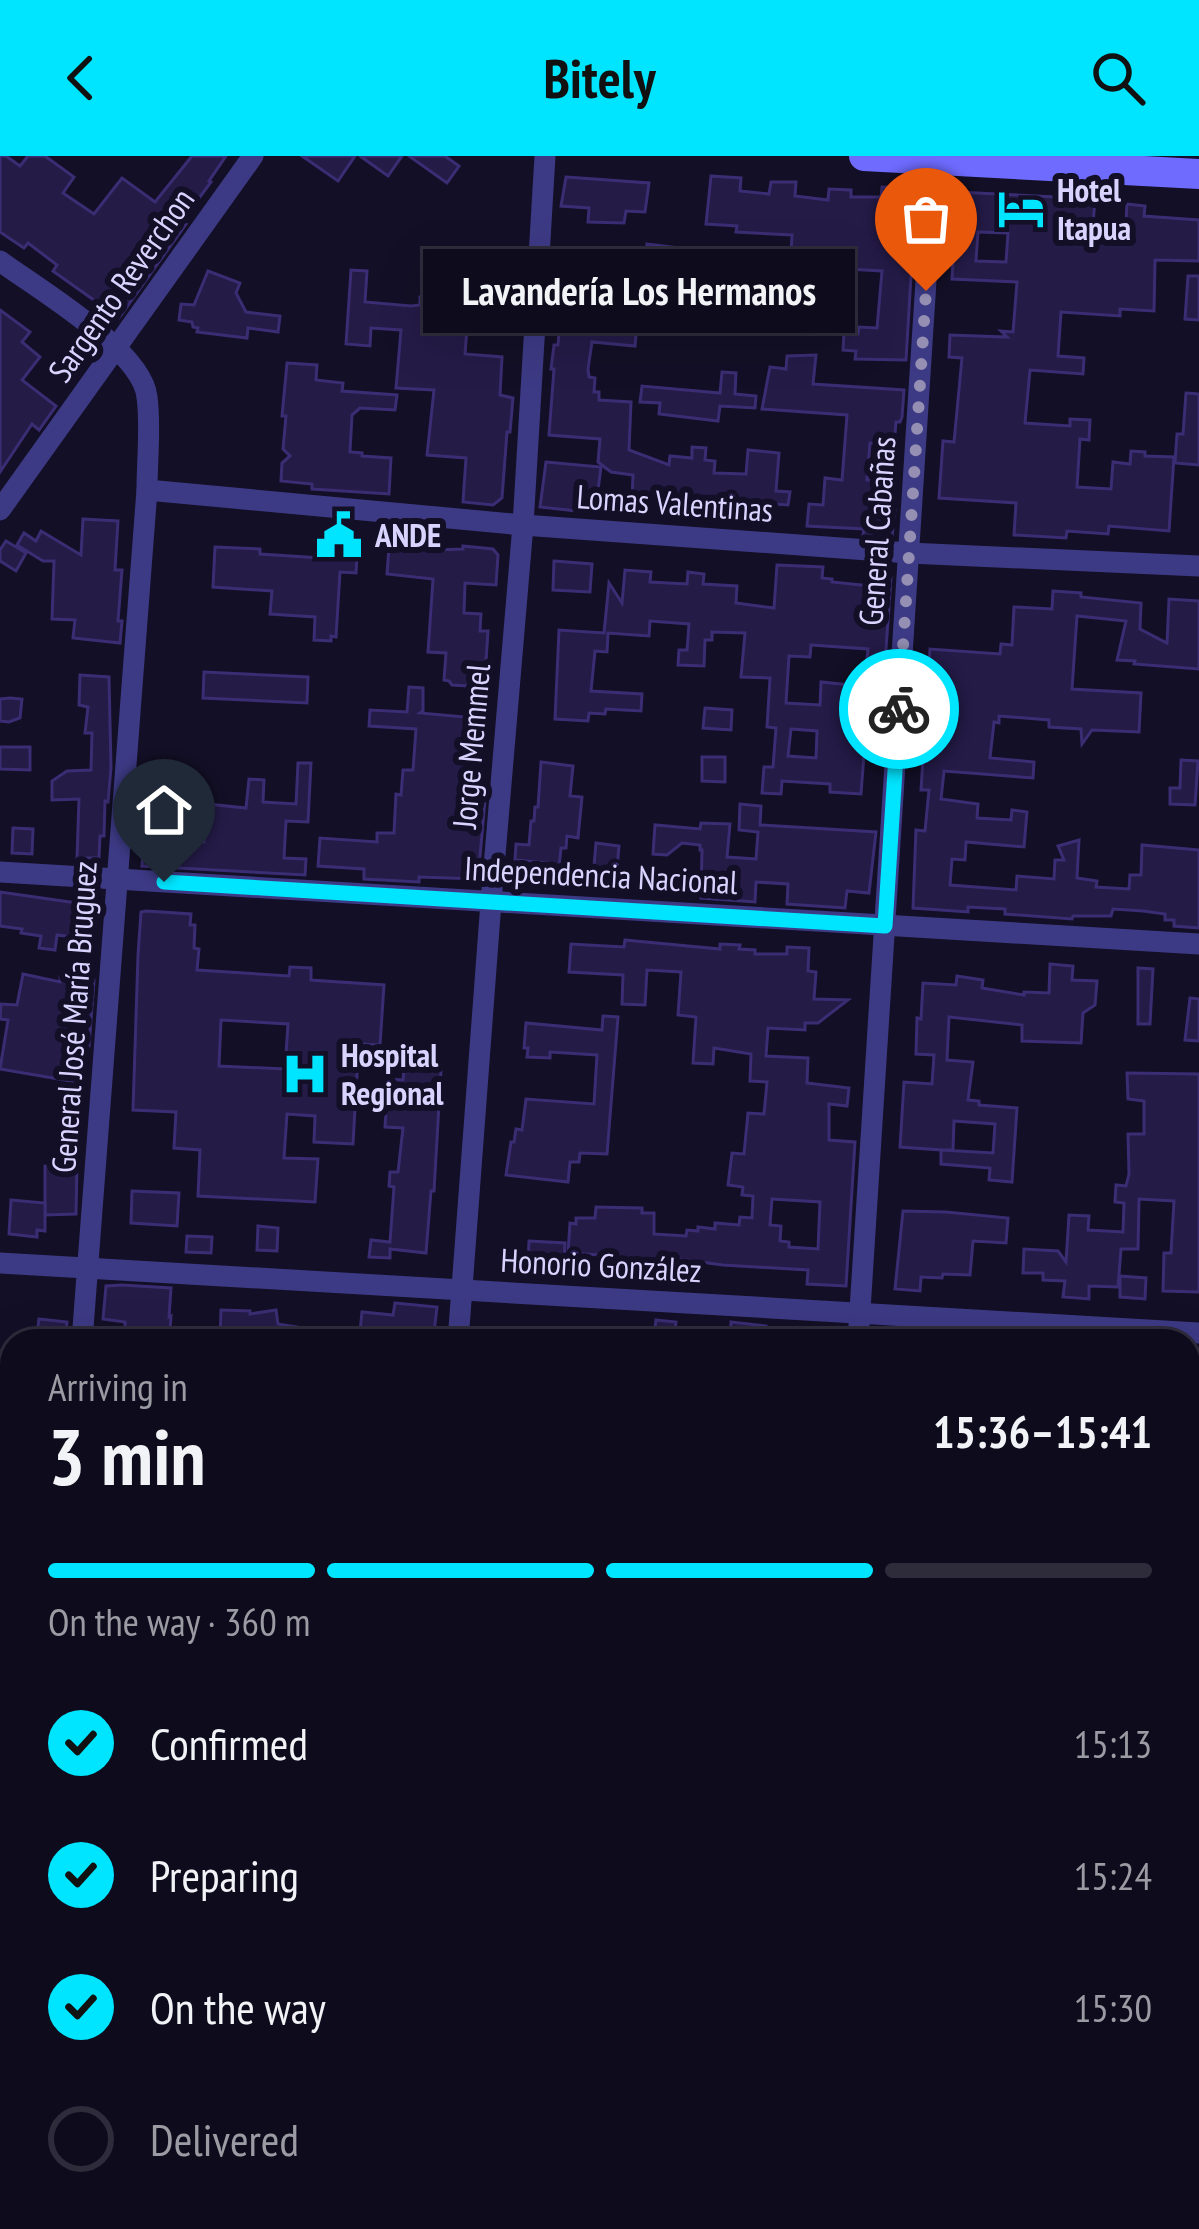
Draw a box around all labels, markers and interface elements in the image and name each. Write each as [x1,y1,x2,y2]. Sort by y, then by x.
text: Bitely [543,43,656,113]
icon: back [48,45,114,111]
icon: search [1085,45,1151,111]
pin [875,168,977,291]
place label: Hotel Itapua [1057,168,1131,249]
street label: Sargento Reverchon [38,179,203,390]
hotel icon: Hotel Itapua [996,184,1046,234]
icon: bag [893,186,959,252]
callout: Lavandería Los Hermanos [422,249,854,333]
text: Lavandería Los Hermanos [462,265,816,316]
street label: General Cabañas [848,435,905,627]
street label: Lomas Valentinas [575,474,775,531]
public building icon: ANDE [314,510,364,560]
place label: ANDE [374,513,441,556]
courier [839,649,959,769]
street label: Jorge Memmel [442,662,499,831]
icon: bike [866,676,932,742]
pin [113,759,215,882]
icon: home [131,777,197,843]
street label: Independencia Nacional [463,846,739,903]
street label: General José María Bruguez [41,860,106,1174]
place label: Hospital Regional [341,1033,445,1114]
hospital icon: Hospital Regional [280,1049,330,1099]
street label: Honorio González [499,1238,703,1291]
text: Arriving in [48,1361,188,1412]
text: 15:36–15:41 [933,1402,1152,1460]
text: 3 min [48,1406,206,1507]
text: On the way · 360 m [48,1596,310,1647]
icon: check [48,1710,114,1776]
text: Confirmed [150,1714,308,1772]
text: 15:13 [1074,1718,1152,1769]
icon: check [48,1842,114,1908]
text: Preparing [150,1846,299,1904]
text: 15:24 [1074,1850,1152,1901]
icon: check [48,1974,114,2040]
text: On the way [150,1978,326,2036]
text: 15:30 [1074,1982,1152,2033]
text: Delivered [150,2110,299,2168]

